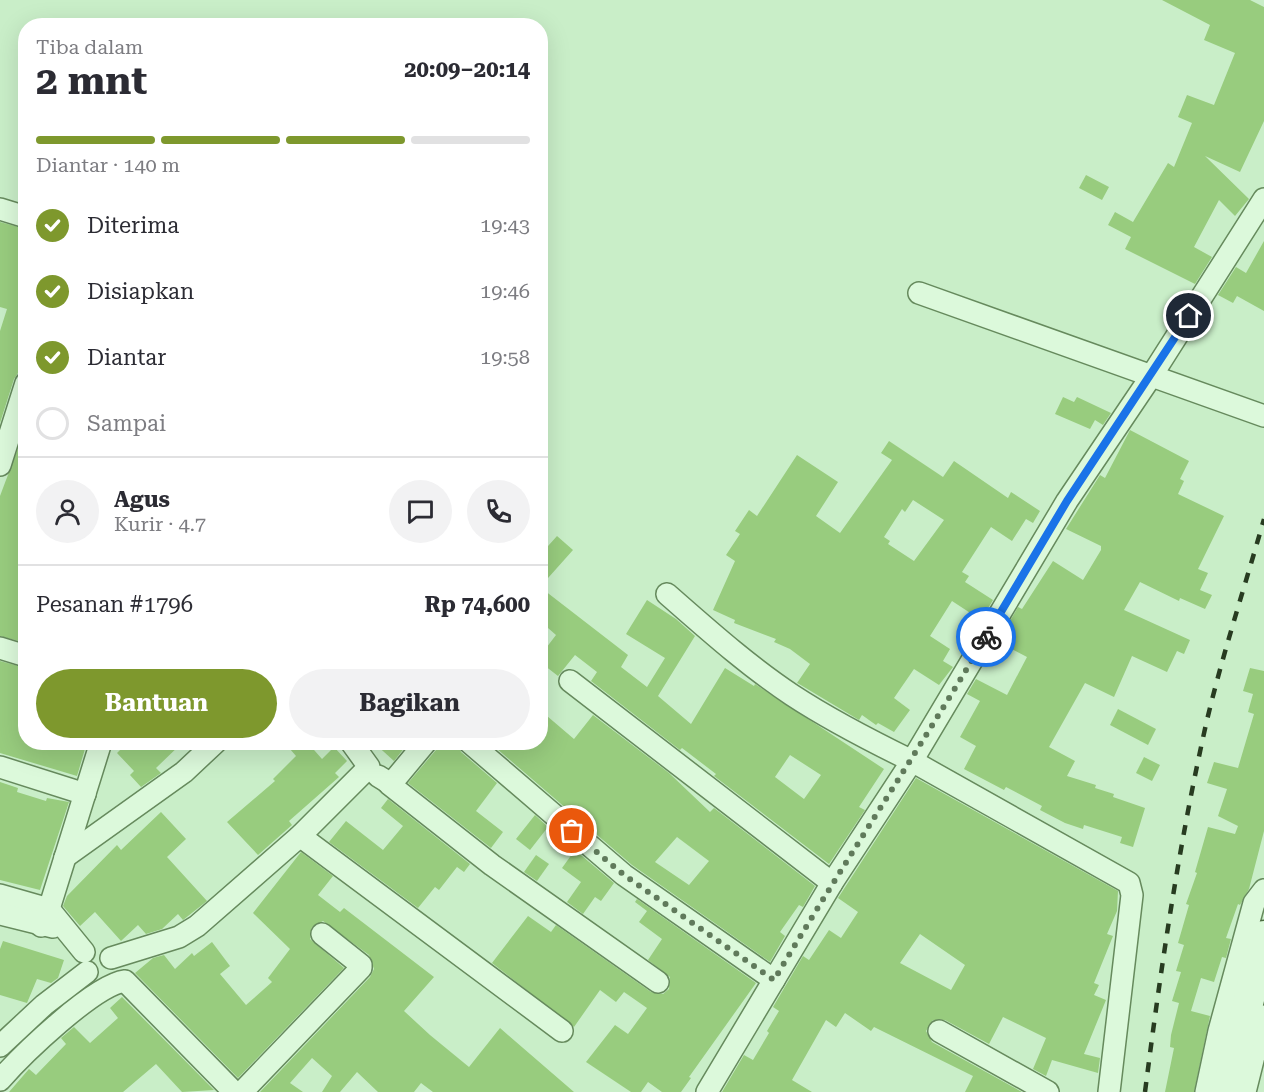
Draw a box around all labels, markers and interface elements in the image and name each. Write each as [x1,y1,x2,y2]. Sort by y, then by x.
text: Tiba dalam [36,35,143,59]
text: 20:09–20:14 [404,57,530,82]
text: 2 mnt [36,58,147,104]
text: Diantar · 140 m [36,153,180,177]
icon: check [36,209,69,242]
text: Diterima [87,213,179,238]
text: 19:43 [480,213,530,237]
icon: check [36,275,69,308]
text: Disiapkan [87,279,194,304]
text: 19:46 [480,279,530,303]
pin [1163,290,1214,341]
icon: home [1172,299,1205,332]
icon: check [36,341,69,374]
text: Diantar [87,345,166,370]
text: 19:58 [480,345,530,369]
text: Sampai [87,411,166,436]
button: person [36,480,99,543]
button: chat [389,480,452,543]
button: phone [467,480,530,543]
text: Agus [114,487,170,512]
text: Kurir · 4.7 [114,512,206,536]
text: Pesanan #1796 [36,592,193,617]
text: Rp 74,600 [425,592,530,617]
courier [956,607,1016,667]
icon: bike [970,621,1003,654]
button: Bantuan [36,669,277,738]
button: Bagikan [289,669,530,738]
pin [546,805,597,856]
icon: bag [555,814,588,847]

